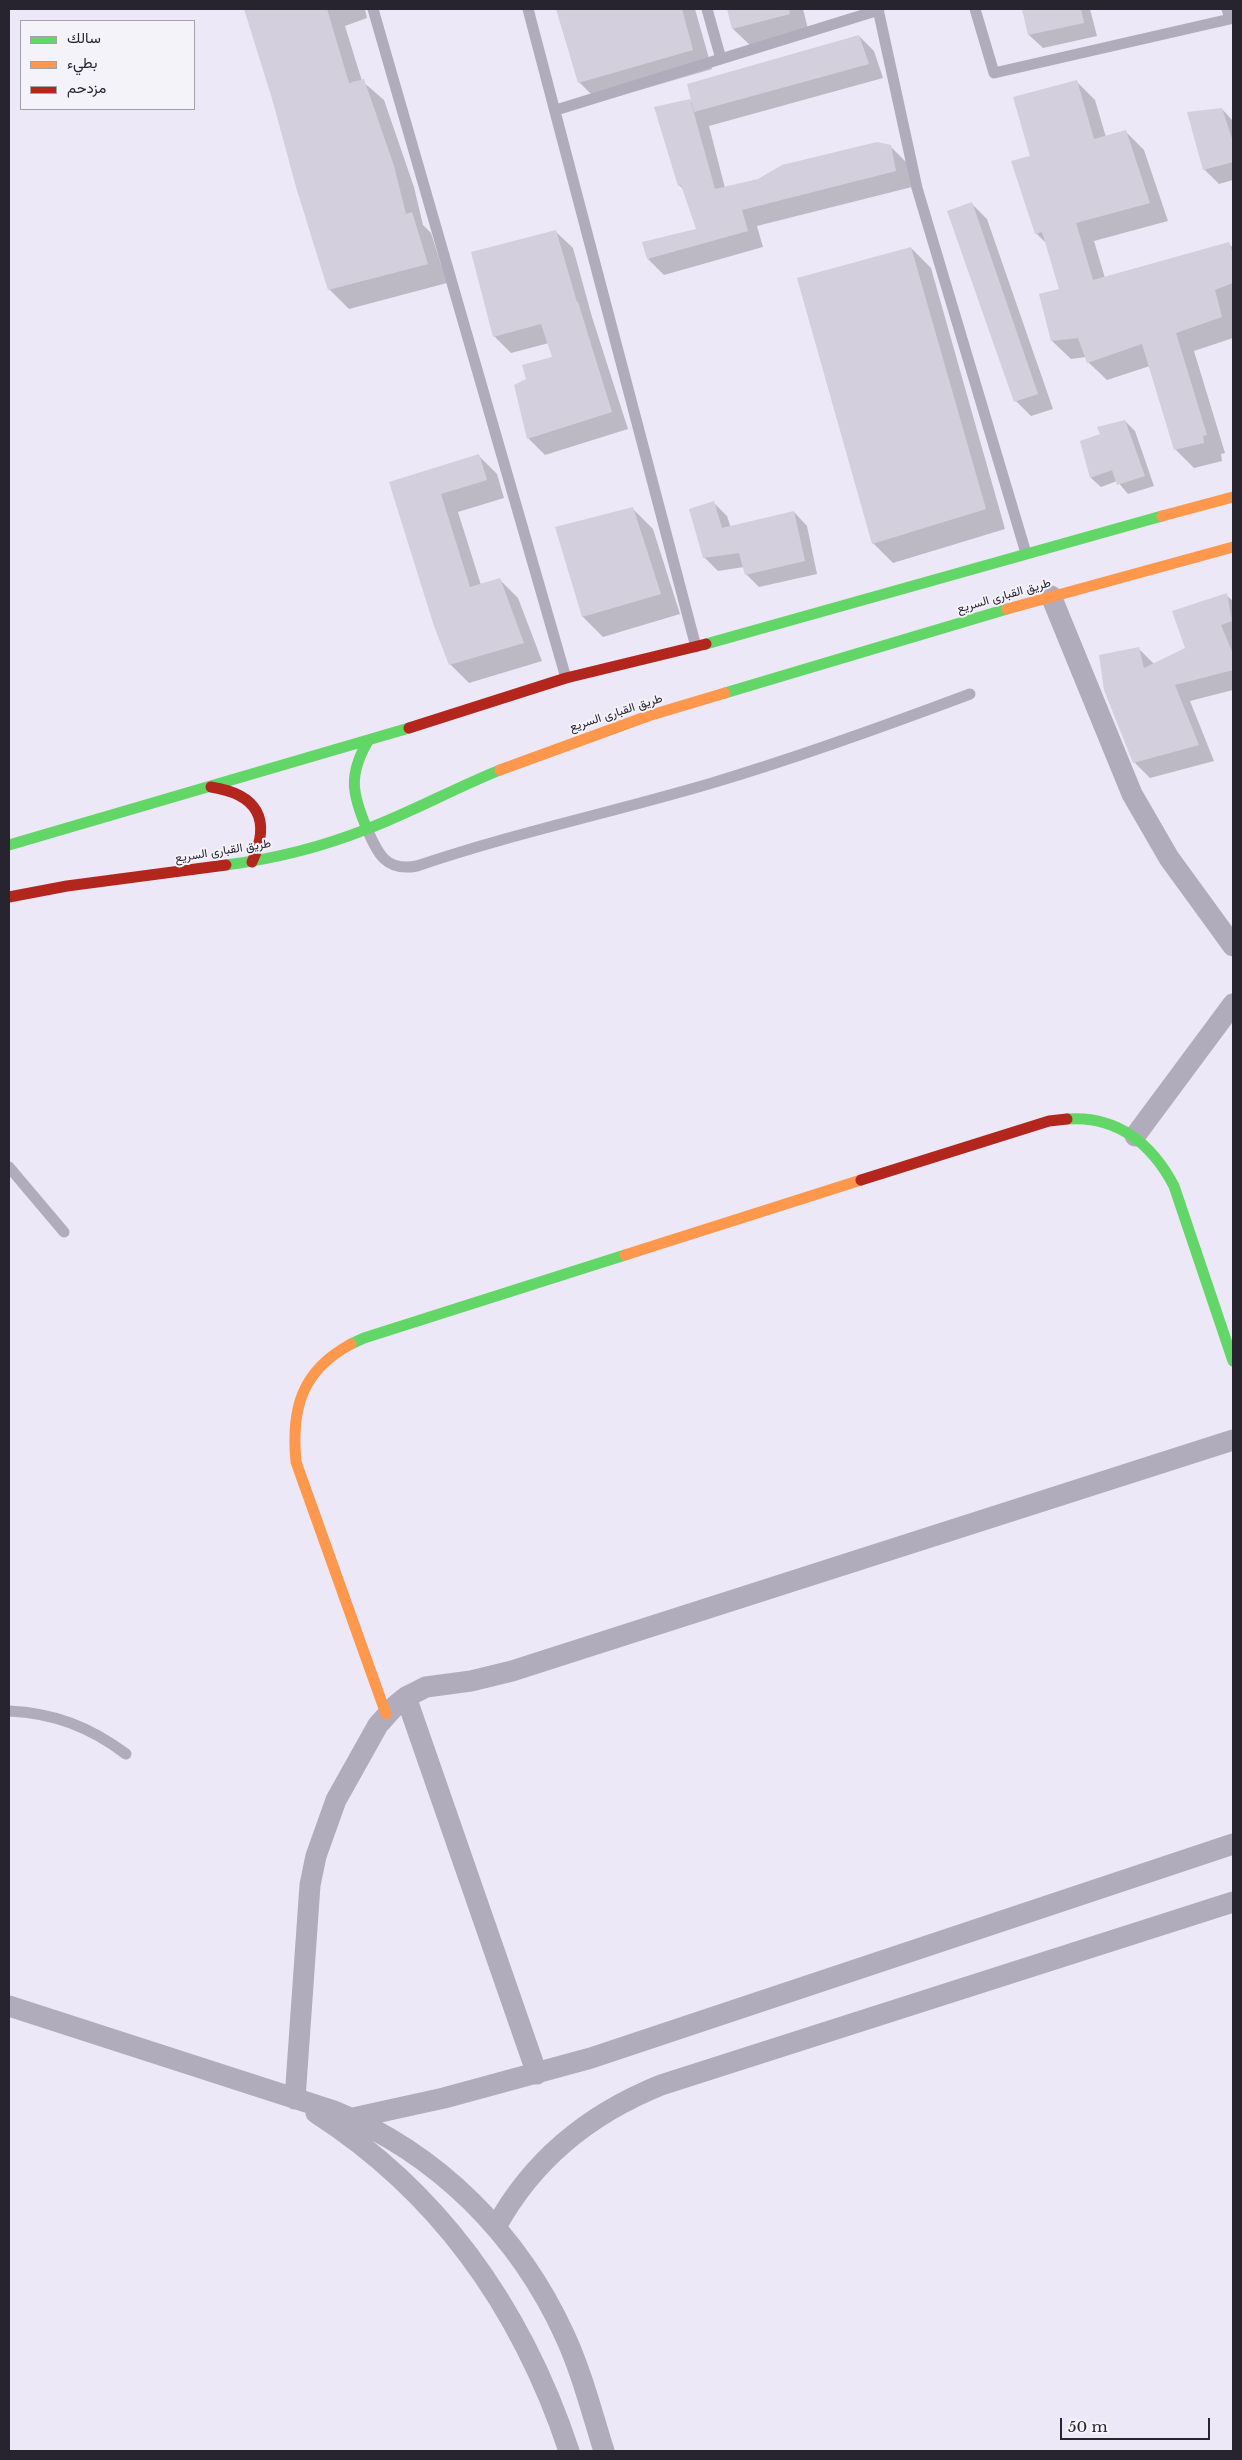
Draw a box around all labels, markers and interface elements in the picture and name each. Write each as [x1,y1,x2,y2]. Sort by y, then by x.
legend [20,20,195,110]
text: سالك [67,28,101,47]
text: بطيء [67,53,97,72]
text: مزدحم [67,78,106,97]
street label: طريق القبارى السريع [955,576,1053,616]
street label: طريق القبارى السريع [568,691,664,735]
street label: طريق القبارى السريع [174,836,272,866]
scale bar [1062,2408,1212,2440]
text: 50 m [1068,2417,1108,2436]

